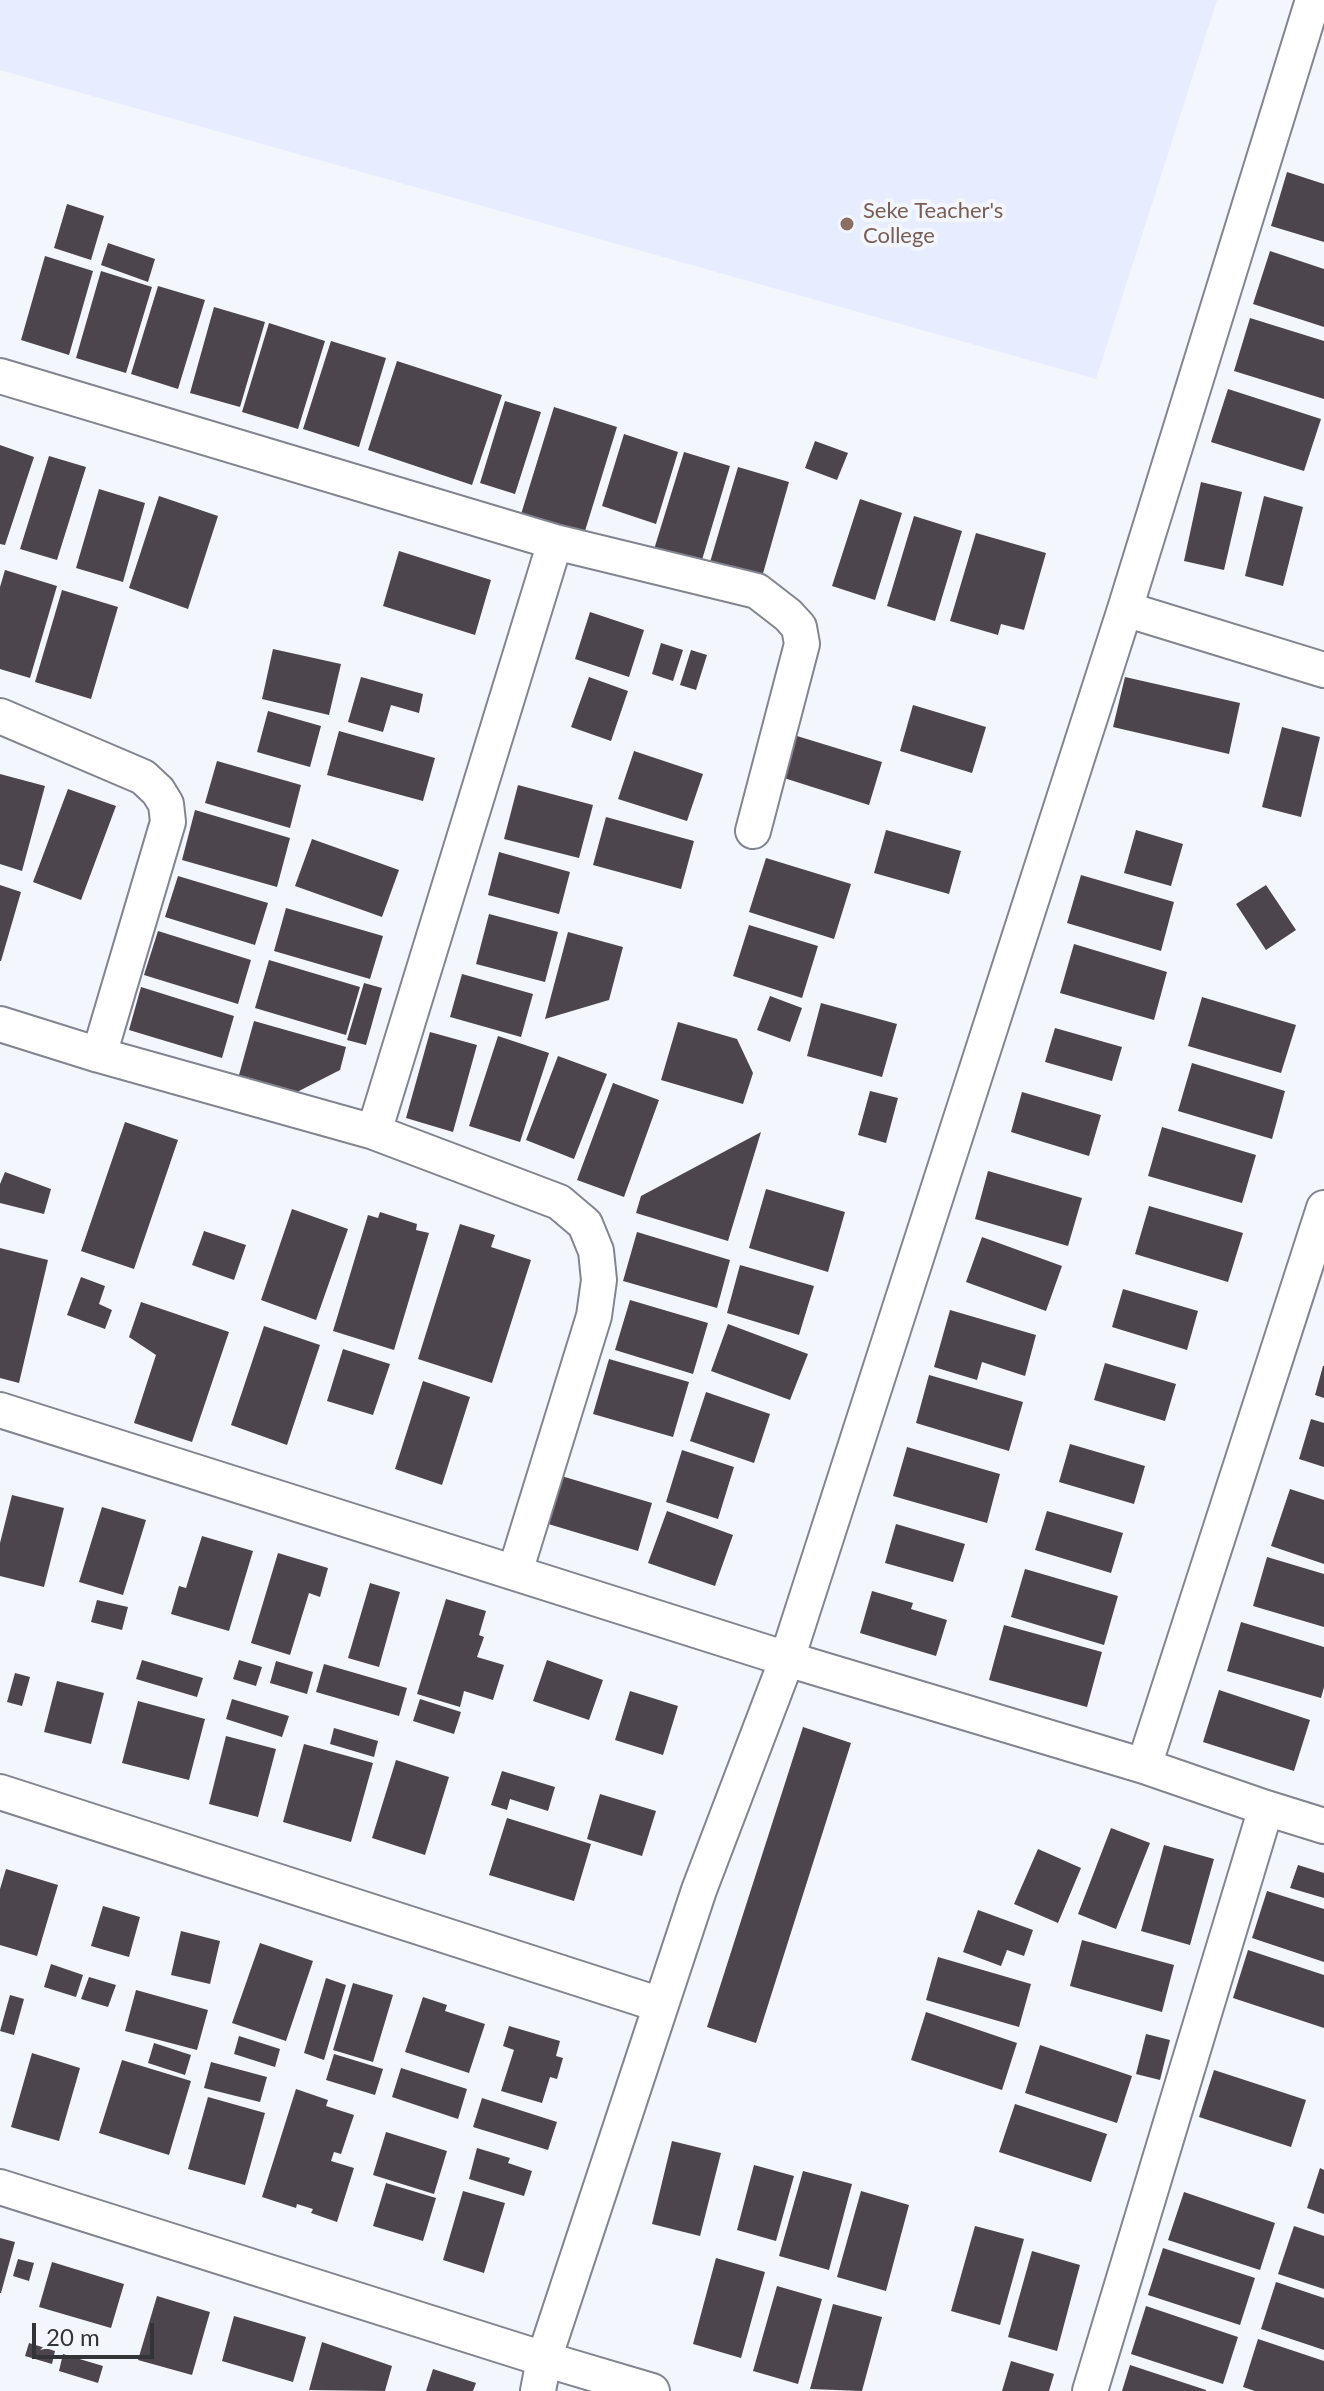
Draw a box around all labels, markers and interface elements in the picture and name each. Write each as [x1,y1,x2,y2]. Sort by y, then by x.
place label: Seke Teacher's College [863,198,1003,250]
marker: Seke Teacher's College [838,215,856,233]
scale bar [36,2307,158,2357]
text: 20 m [46,2322,100,2351]

